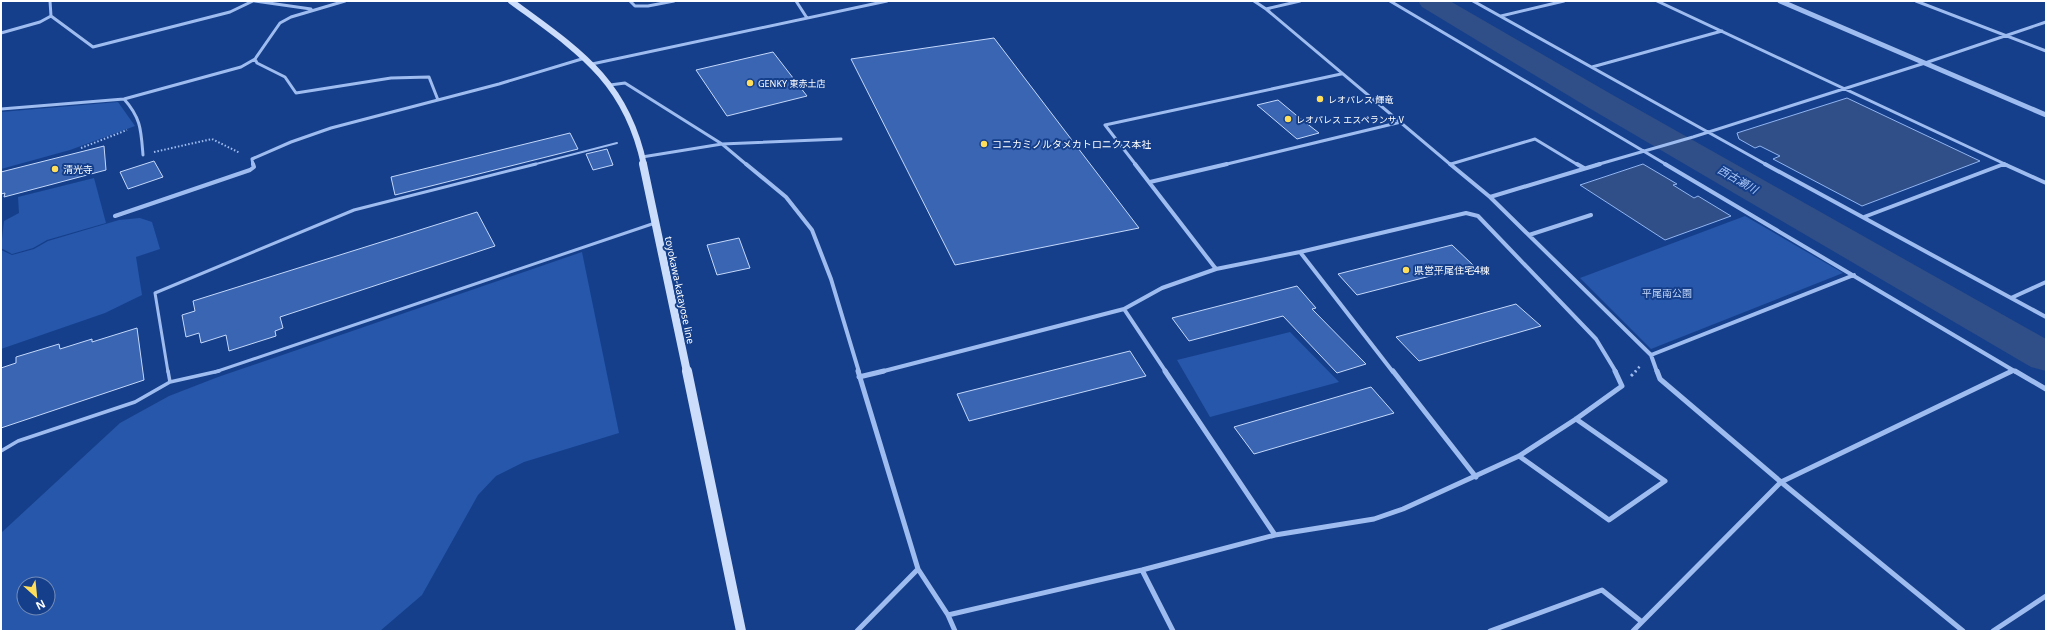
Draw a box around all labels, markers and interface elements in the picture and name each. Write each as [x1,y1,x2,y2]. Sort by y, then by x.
place label: GENKY 東赤土店 [758,77,825,90]
marker: GENKY 東赤土店 [745,78,755,88]
place label: レオパレス 輝竜 [1328,93,1393,106]
marker: レオパレス 輝竜 [1315,94,1325,104]
place label: レオパレス エスペランサⅤ [1296,113,1406,126]
marker: レオパレス エスペランサⅤ [1283,114,1293,124]
place label: コニカミノルタメカトロニクス本社 [992,137,1151,151]
marker: コニカミノルタメカトロニクス本社 [979,139,989,149]
place label: 清光寺 [63,162,93,176]
water label: 西古瀬川 [1715,162,1762,197]
marker: 清光寺 [50,164,60,174]
street label: toyokawa-katayose line [662,235,698,345]
place label: 県営平尾住宅4棟 [1414,263,1490,277]
marker: 県営平尾住宅4棟 [1401,265,1411,275]
park label: 平尾南公園 [1642,286,1692,300]
north arrow [16,576,56,616]
text: N [33,597,48,614]

